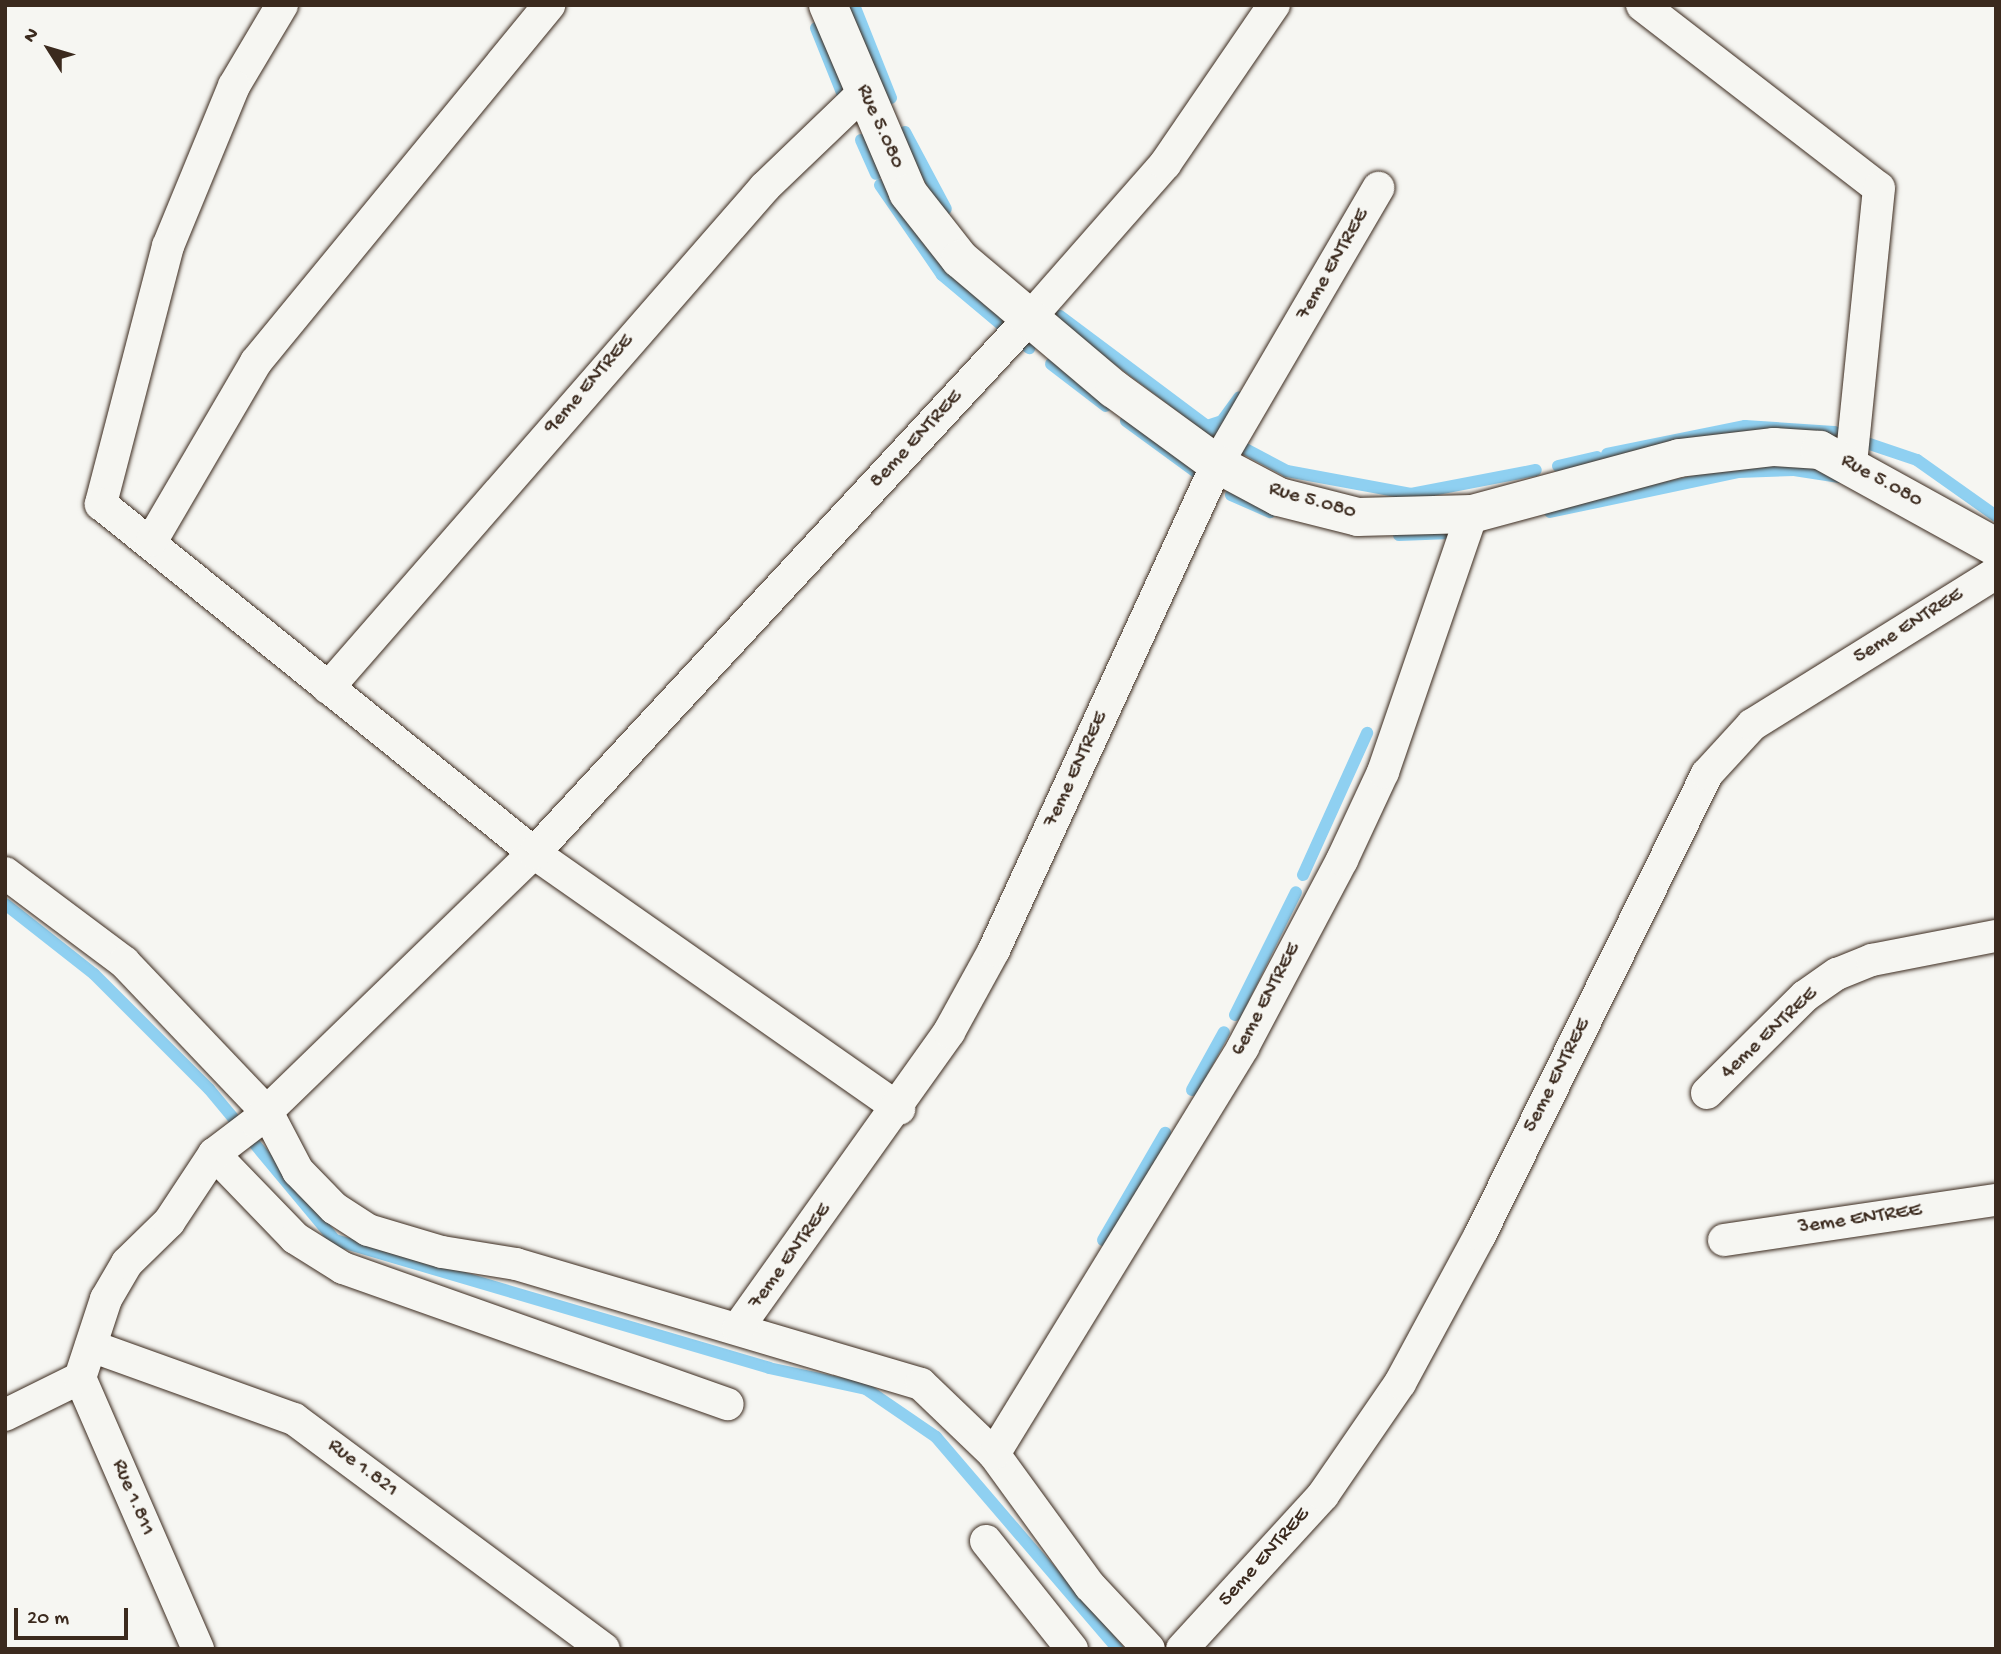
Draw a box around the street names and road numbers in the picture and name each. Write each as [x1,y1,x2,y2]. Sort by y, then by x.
street label: Rue 5.080 [849,81,909,173]
street label: 7eme ENTREE [1292,205,1376,325]
street label: 9eme ENTREE [540,330,640,440]
street label: 8eme ENTREE [865,386,969,494]
street label: Rue 5.080 [1836,449,1926,515]
street label: Rue 5.080 [1265,478,1359,526]
street label: 5eme ENTREE [1849,583,1969,671]
street label: 7eme ENTREE [1039,708,1115,832]
street label: 6eme ENTREE [1227,939,1307,1061]
street label: 4eme ENTREE [1716,983,1824,1085]
street label: 5eme ENTREE [1518,1015,1598,1137]
street label: 7eme ENTREE [744,1199,838,1315]
street label: 3eme ENTREE [1797,1199,1923,1241]
street label: Rue 1.821 [322,1434,402,1504]
street label: Rue 1.811 [105,1456,159,1540]
street label: 5eme ENTREE [1214,1503,1316,1613]

